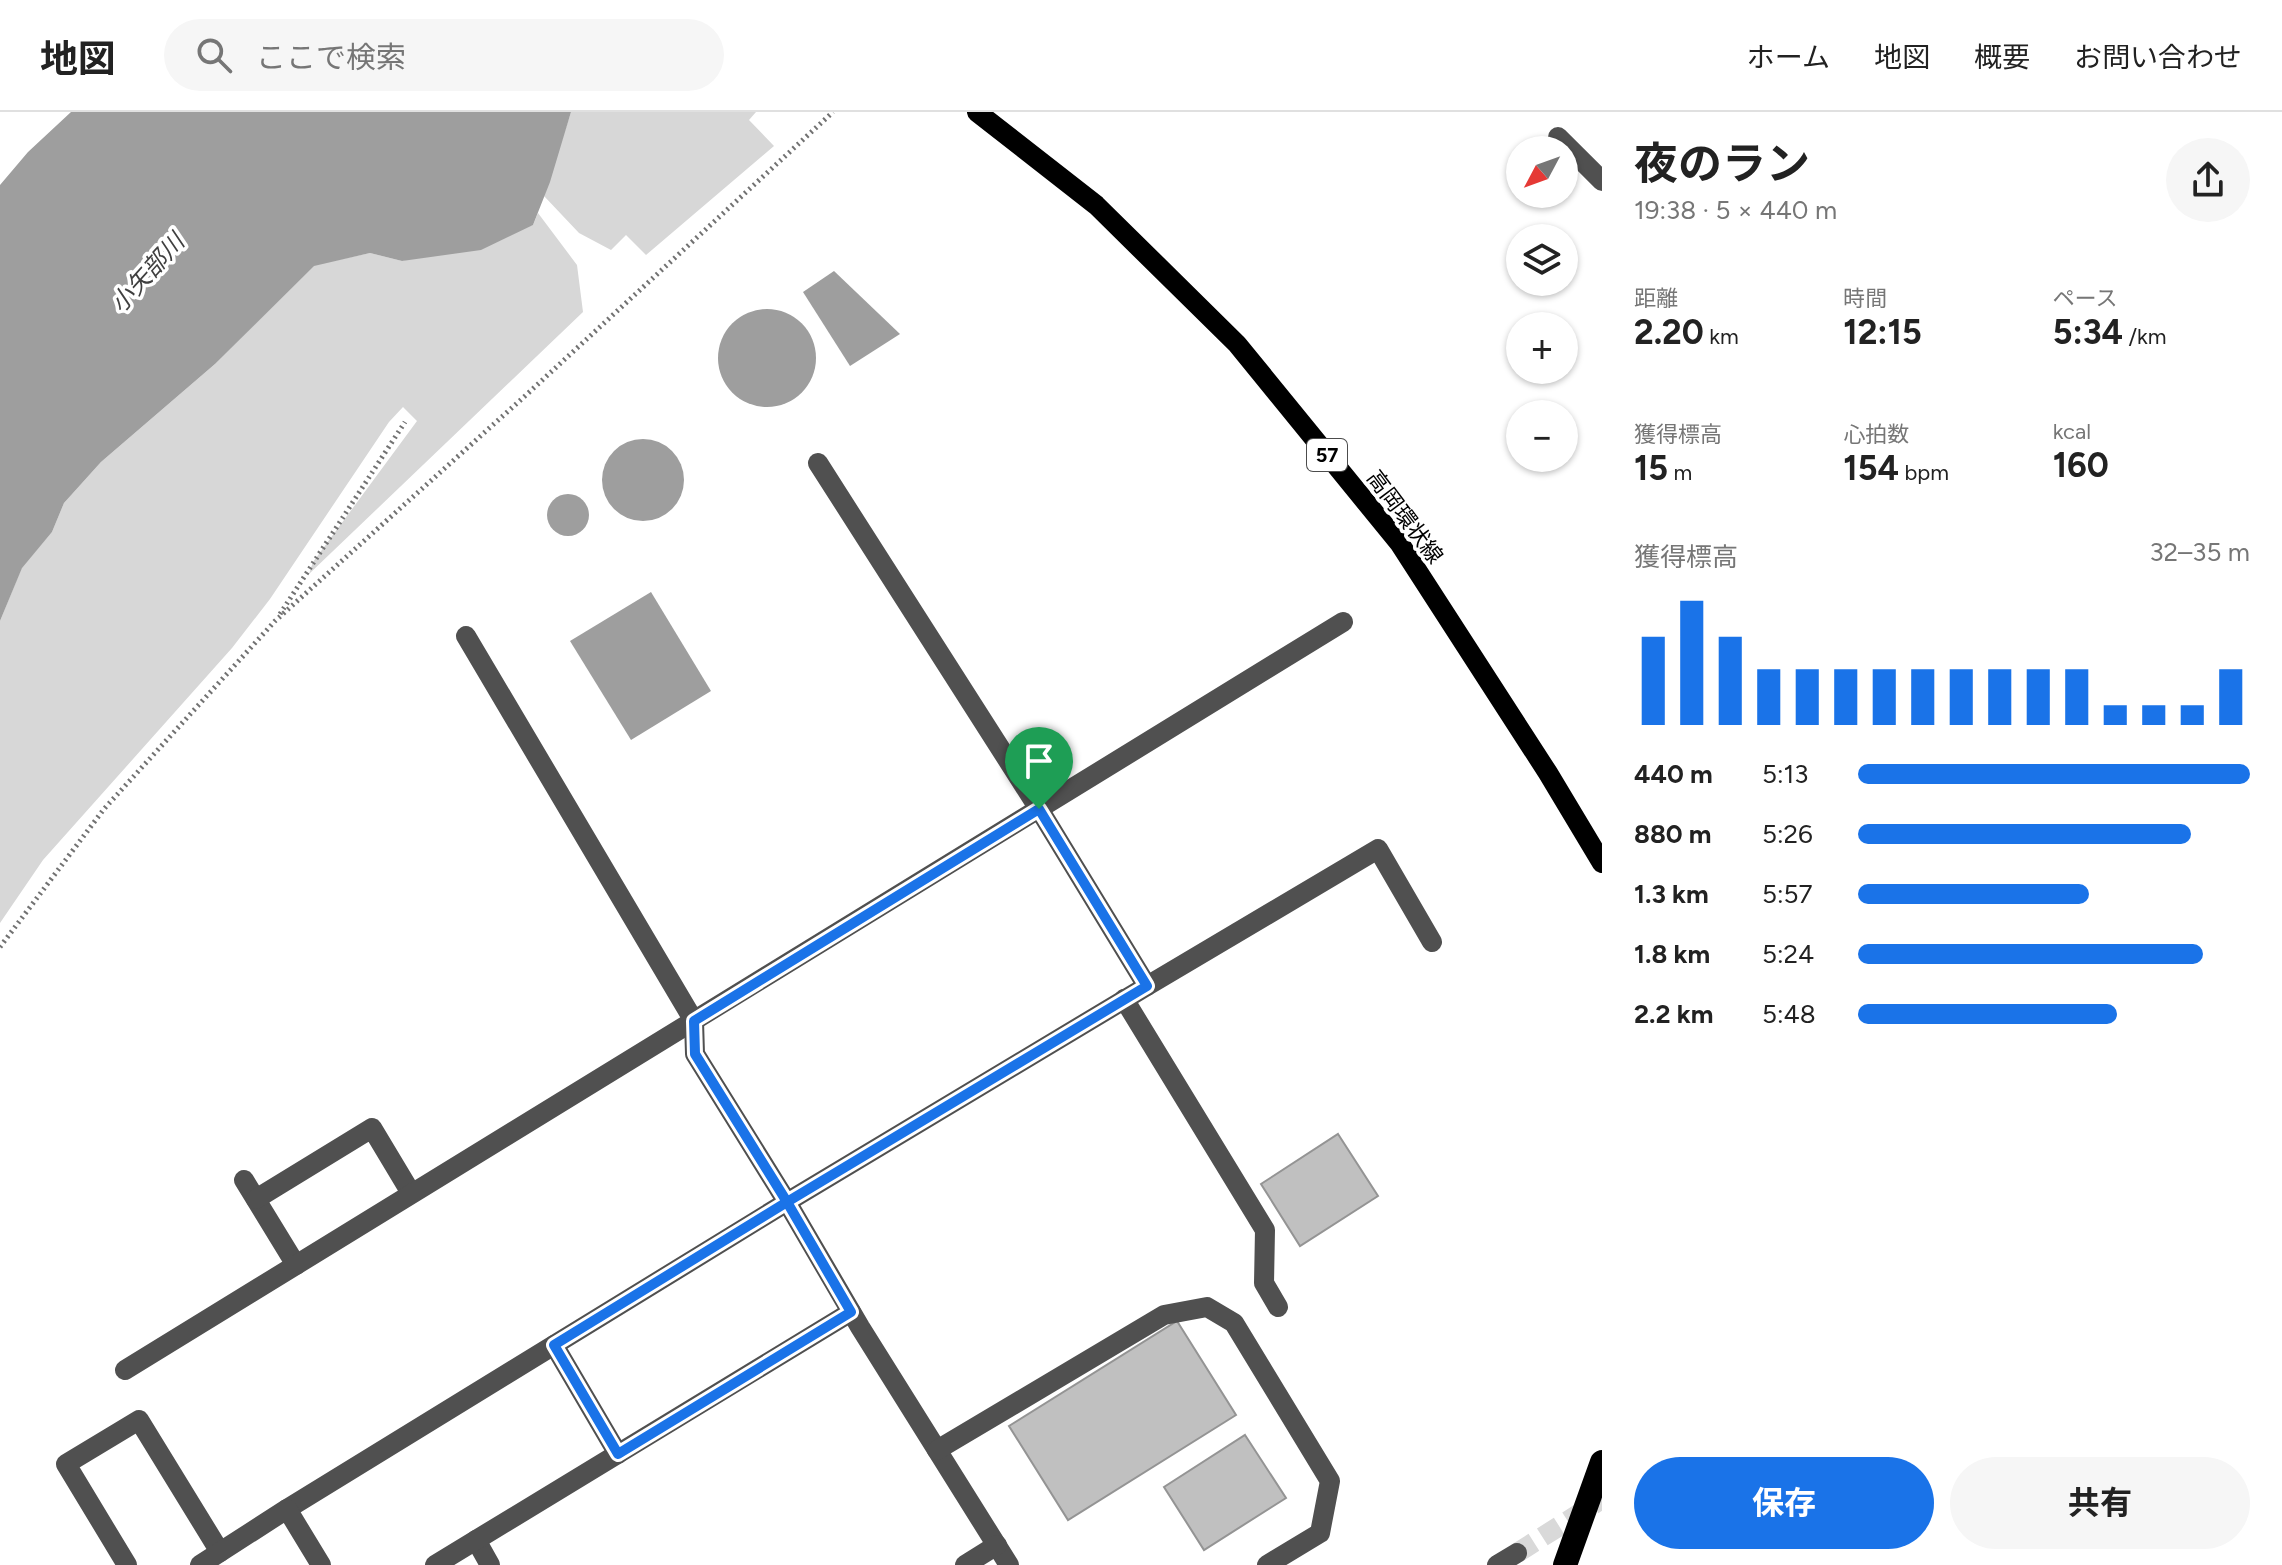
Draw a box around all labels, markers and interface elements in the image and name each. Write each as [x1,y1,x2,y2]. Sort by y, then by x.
search box [164,19,724,91]
icon: search [192,33,236,77]
text: 地図 [40,36,116,82]
text: ここで検索 [256,39,406,76]
text: ホーム [1747,40,1830,74]
text: 地図 [1874,40,1930,74]
text: 概要 [1974,40,2030,74]
text: お問い合わせ [2074,40,2242,74]
north arrow [1506,136,1578,208]
map controls [1506,136,1578,472]
text: 夜のラン [1634,137,1810,190]
button: share [2166,138,2250,222]
text: 19:38 · 5 × 440 m [1634,194,1837,226]
button: layers [1506,224,1578,296]
water label: 小矢部川 [104,225,192,318]
text: 距離 [1634,285,1678,312]
text: 時間 [1843,285,1887,312]
text: ペース [2053,285,2118,312]
button: + [1506,312,1578,384]
text: 2.20 [1634,312,1704,353]
text: 12:15 [1843,312,1922,353]
text: 5:34 [2053,312,2123,353]
text: km [1704,323,1739,350]
text: /km [2123,323,2166,350]
button: − [1506,400,1578,472]
text: kcal [2053,418,2091,445]
text: 獲得標高 [1634,421,1722,448]
text: 心拍数 [1843,421,1909,448]
road number: 57 [1307,439,1347,471]
text: 160 [2053,445,2109,486]
text: 15 [1634,448,1668,489]
text: 154 [1843,448,1899,489]
text: m [1668,459,1692,486]
text: bpm [1899,459,1949,486]
street label: 高岡環状線 [1361,465,1449,569]
text: 32–35 m [2149,536,2250,568]
text: 獲得標高 [1634,541,1738,573]
pin [1005,727,1073,809]
icon: arrive [1017,739,1061,783]
text: 440 m [1634,758,1713,790]
text: 5:13 [1762,758,1808,790]
text: 880 m [1634,818,1712,850]
text: 5:26 [1762,818,1813,850]
text: 1.3 km [1634,878,1709,910]
text: 5:57 [1762,878,1812,910]
text: 1.8 km [1634,938,1710,970]
text: 5:24 [1762,938,1814,970]
text: 2.2 km [1634,998,1713,1030]
text: 5:48 [1762,998,1816,1030]
button: 保存 [1634,1457,1934,1549]
button: 共有 [1950,1457,2250,1549]

